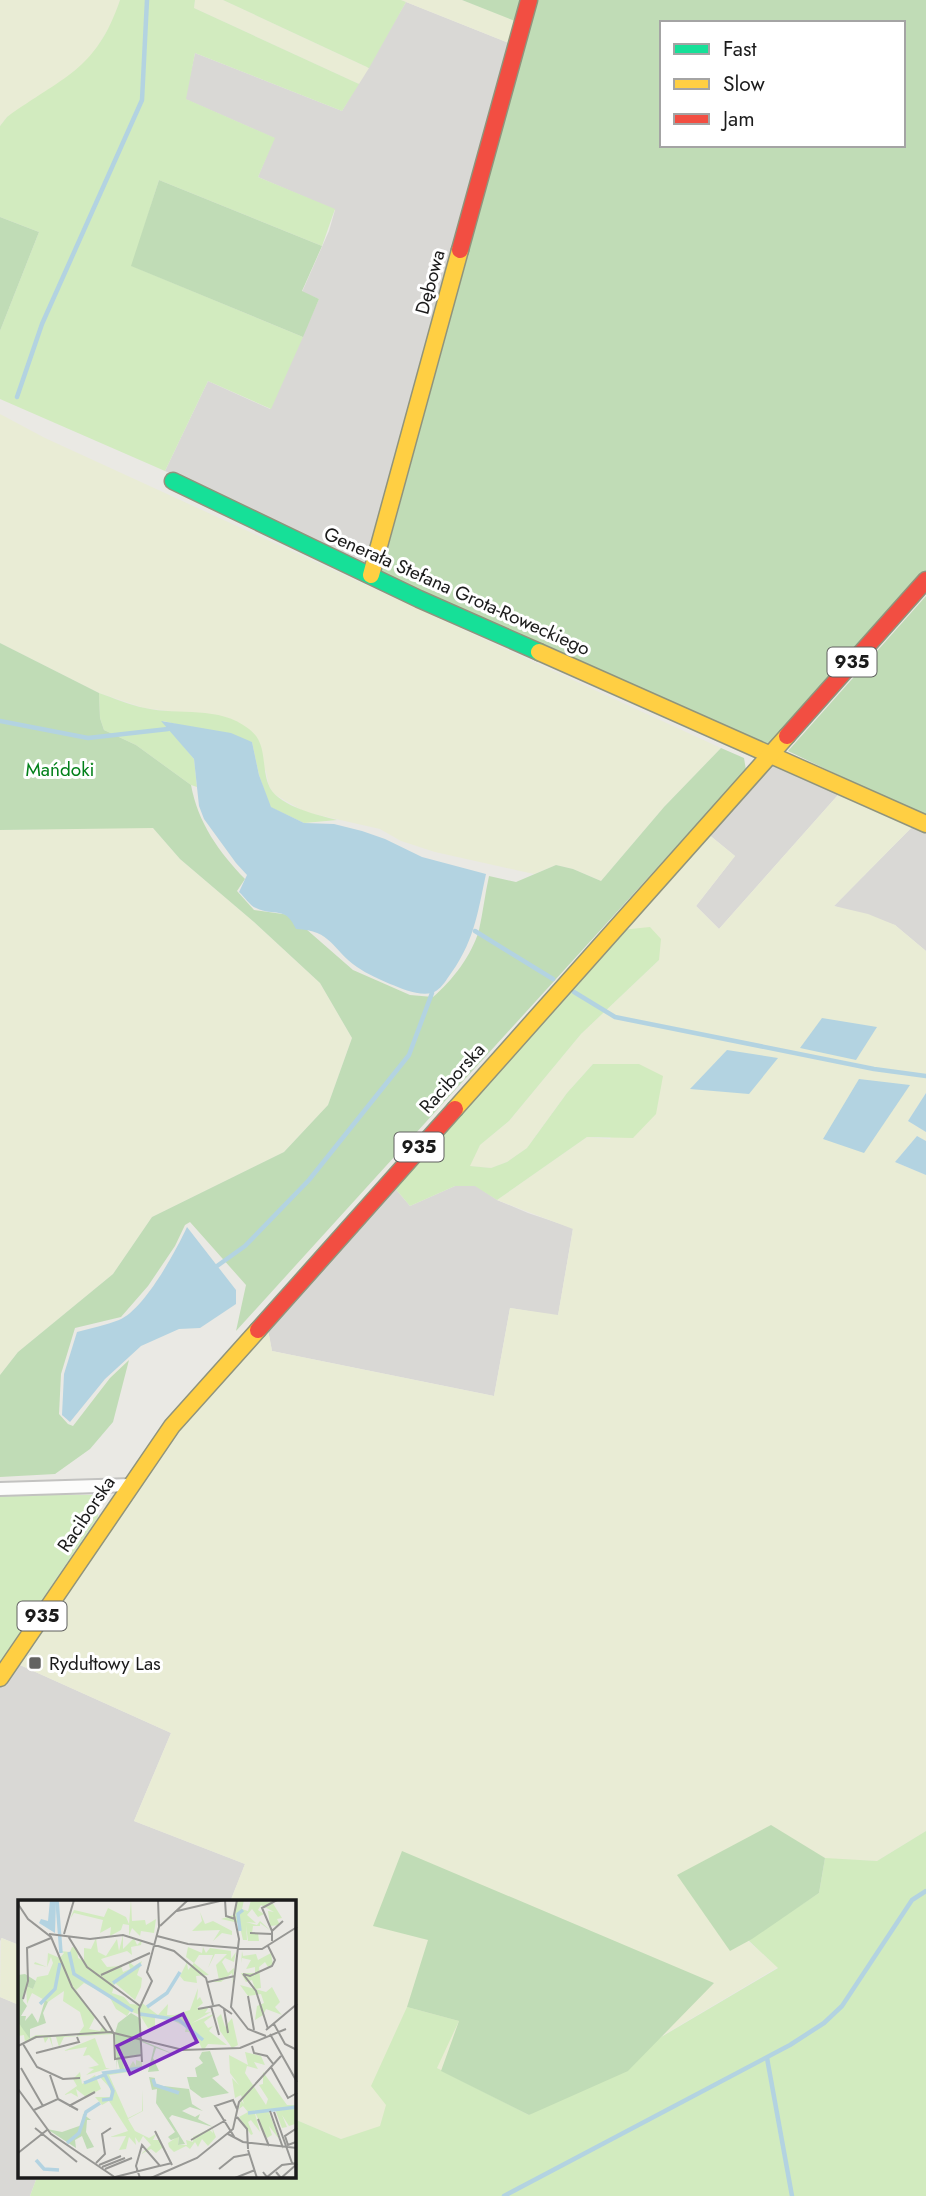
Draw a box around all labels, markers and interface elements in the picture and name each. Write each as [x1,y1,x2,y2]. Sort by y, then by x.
legend [660,21,905,147]
text: Fast [723,34,756,64]
text: Slow [723,69,765,99]
text: Jam [720,104,755,134]
street label: Dębowa [408,247,452,317]
street label: Generała Stefana Grota-Roweckiego [320,520,594,662]
road number: 935 [828,648,876,676]
park label: Mańdoki [25,756,95,783]
street label: Raciborska [413,1037,491,1119]
road number: 935 [394,1132,444,1162]
street label: Raciborska [51,1471,121,1557]
road number: 935 [18,1602,66,1630]
place label: Rydułtowy Las [49,1650,161,1677]
marker: Rydułtowy Las [27,1655,43,1671]
inset map [18,1900,296,2178]

